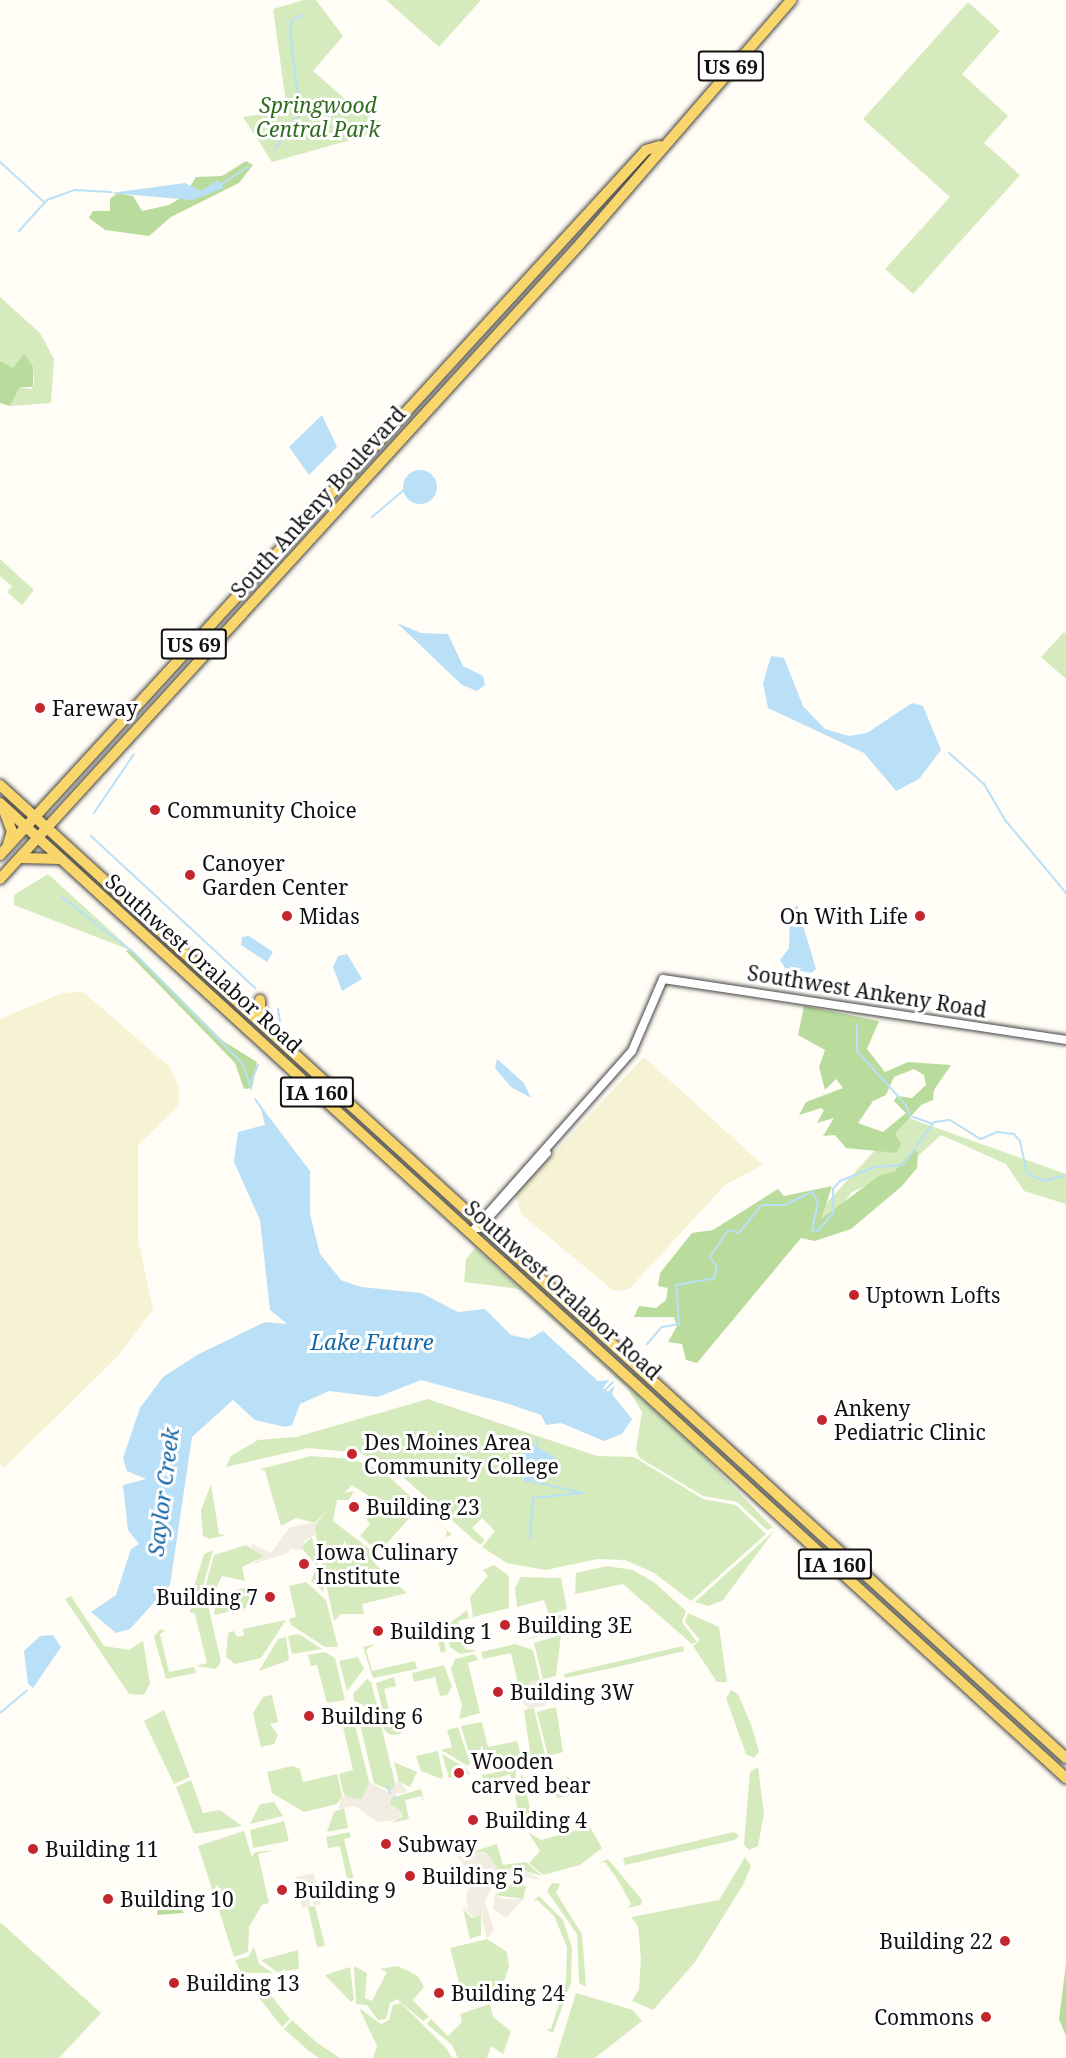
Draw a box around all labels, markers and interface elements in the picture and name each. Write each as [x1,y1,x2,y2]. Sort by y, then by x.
road number: US 69 [696,49,766,83]
park label: Springwood Central Park [256,92,380,142]
street label: South Ankeny Boulevard [225,401,411,603]
road number: US 69 [160,627,228,661]
place label: Fareway [52,695,138,721]
marker: Fareway [33,701,47,715]
place label: Community Choice [167,797,357,823]
marker: Community Choice [148,803,162,817]
place label: Canoyer Garden Center [202,850,348,900]
street label: Southwest Oralabor Road [101,868,307,1058]
marker: Canoyer Garden Center [183,868,197,882]
place label: Midas [299,903,360,929]
place label: On With Life [780,903,908,929]
marker: Midas [280,909,294,923]
marker: On With Life [913,909,927,923]
street label: Southwest Ankeny Road [746,960,988,1022]
road number: IA 160 [280,1075,354,1109]
street label: Southwest Oralabor Road [460,1195,666,1385]
place label: Uptown Lofts [866,1282,1000,1308]
marker: Uptown Lofts [847,1288,861,1302]
water label: Lake Future [310,1329,434,1355]
place label: Ankeny Pediatric Clinic [834,1395,986,1445]
marker: Ankeny Pediatric Clinic [815,1413,829,1427]
water label: Saylor Creek [142,1426,184,1558]
place label: Des Moines Area Community College [364,1429,559,1479]
marker: Des Moines Area Community College [345,1447,359,1461]
place label: Building 23 [366,1494,480,1520]
marker: Building 23 [347,1500,361,1514]
place label: Iowa Culinary Institute [316,1539,458,1589]
road number: IA 160 [798,1547,872,1581]
marker: Iowa Culinary Institute [297,1557,311,1571]
place label: Building 7 [156,1584,258,1610]
marker: Building 7 [263,1590,277,1604]
place label: Building 3E [517,1612,632,1638]
place label: Building 1 [390,1618,492,1644]
marker: Building 3E [498,1618,512,1632]
marker: Building 1 [371,1624,385,1638]
place label: Building 3W [510,1679,634,1705]
marker: Building 3W [491,1685,505,1699]
place label: Building 6 [321,1703,423,1729]
marker: Building 6 [302,1709,316,1723]
place label: Wooden carved bear [471,1748,591,1798]
marker: Wooden carved bear [452,1766,466,1780]
place label: Building 4 [485,1807,587,1833]
marker: Building 4 [466,1813,480,1827]
place label: Subway [398,1831,477,1857]
place label: Building 11 [45,1836,159,1862]
marker: Subway [379,1837,393,1851]
marker: Building 11 [26,1842,40,1856]
place label: Building 5 [422,1863,524,1889]
marker: Building 5 [403,1869,417,1883]
place label: Building 9 [294,1877,396,1903]
marker: Building 9 [275,1883,289,1897]
place label: Building 10 [120,1886,234,1912]
marker: Building 10 [101,1892,115,1906]
place label: Building 22 [879,1928,993,1954]
marker: Building 22 [998,1934,1012,1948]
place label: Building 13 [186,1970,300,1996]
marker: Building 13 [167,1976,181,1990]
place label: Building 24 [451,1980,565,2006]
marker: Building 24 [432,1986,446,2000]
place label: Commons [874,2004,974,2030]
marker: Commons [979,2010,993,2024]

